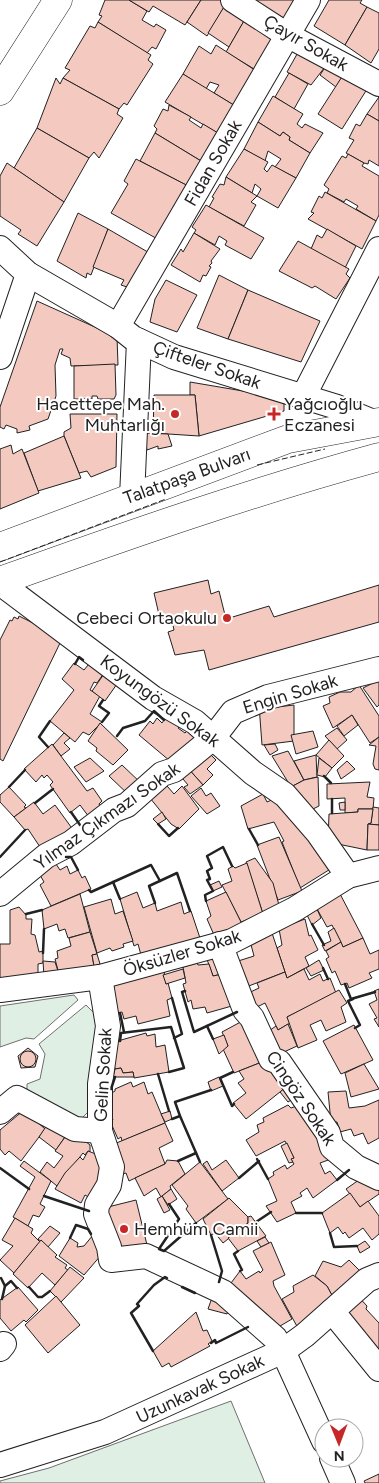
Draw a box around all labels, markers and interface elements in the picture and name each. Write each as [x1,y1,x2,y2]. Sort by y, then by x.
street label: Çayır Sokak [260,10,352,76]
street label: Fidan Sokak [179,116,247,210]
street label: Çifteler Sokak [150,336,264,394]
place label: Hacettepe Mah. Muhtarlığı [36,393,165,436]
place label: Yağcıoğlu Eczanesi [284,393,362,436]
marker: Hacettepe Mah. Muhtarlığı [169,408,181,420]
marker: Yağcıoğlu Eczanesi [268,408,280,420]
street label: Talatpaşa Bulvarı [121,443,253,509]
place label: Cebeci Ortaokulu [76,607,217,629]
marker: Cebeci Ortaokulu [221,612,233,624]
street label: Koyungözü Sokak [96,650,224,752]
street label: Engin Sokak [240,669,340,719]
street label: Yılmaz Çıkmazı Sokak [30,757,184,875]
street label: Öksüzler Sokak [120,925,244,981]
street label: Gelin Sokak [90,1027,116,1123]
street label: Cingöz Sokak [261,1046,341,1150]
place label: Hemhüm Camii [134,1218,258,1240]
marker: Hemhüm Camii [118,1223,130,1235]
street label: Uzunkavak Sokak [133,1350,268,1428]
north arrow [314,1418,364,1468]
text: N [334,1447,345,1464]

